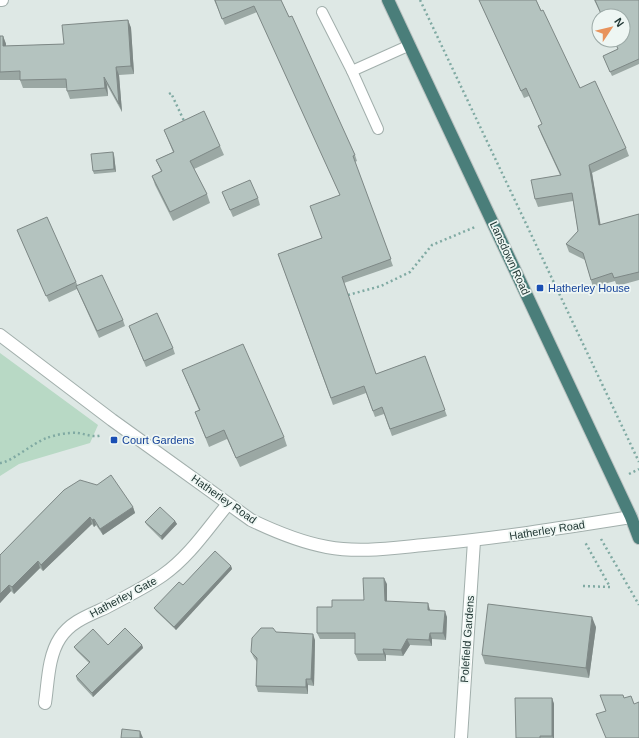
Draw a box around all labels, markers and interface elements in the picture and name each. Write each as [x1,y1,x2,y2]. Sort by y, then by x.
north arrow [591,8,631,48]
text: N [612,16,626,29]
street label: Lansdown Road [488,219,532,297]
place label: Hatherley House [548,282,630,294]
marker: Hatherley House [535,283,545,293]
place label: Court Gardens [122,434,195,446]
marker: Court Gardens [109,435,119,445]
street label: Hatherley Road [189,472,259,526]
street label: Hatherley Road [508,518,586,542]
street label: Hatherley Gate [88,574,158,620]
street label: Polefield Gardens [458,594,476,683]

